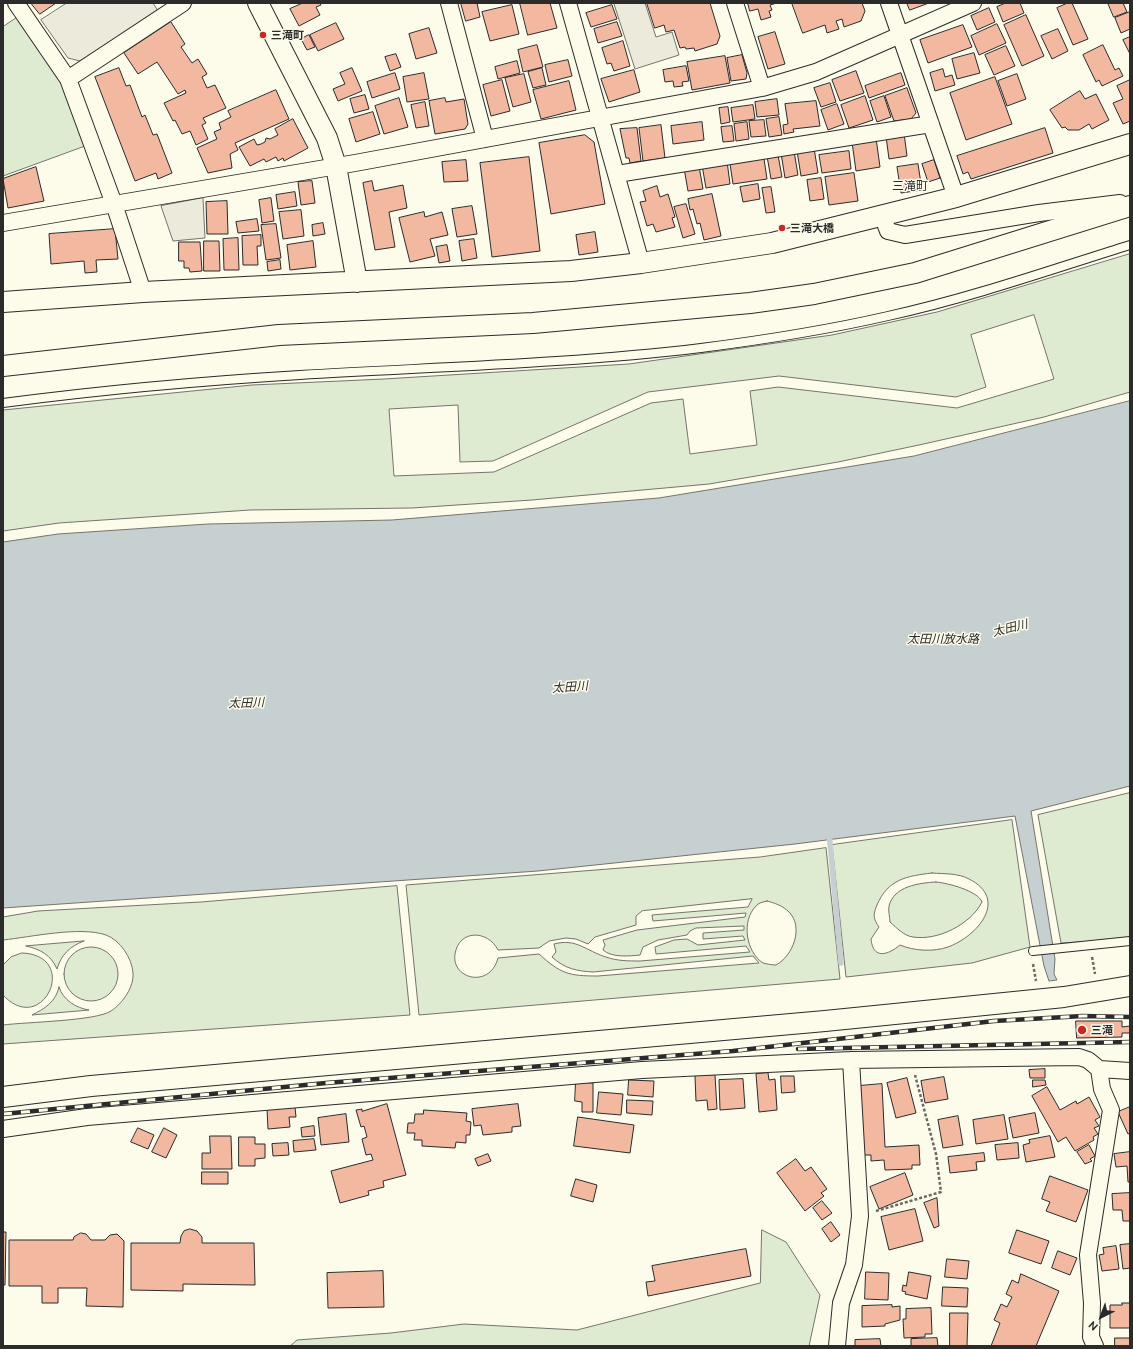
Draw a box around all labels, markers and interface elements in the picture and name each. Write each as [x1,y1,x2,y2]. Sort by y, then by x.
place label: 三滝町 [271,28,304,42]
marker: 三滝町 [258,30,268,40]
district label: 三滝町 [892,179,928,193]
place label: 三滝大橋 [790,221,834,235]
marker: 三滝大橋 [777,223,787,233]
water label: 太田川 [991,617,1029,639]
water label: 太田川放水路 [907,632,979,646]
water label: 太田川 [552,679,588,695]
water label: 太田川 [228,695,264,711]
place label: 三滝 [1091,1023,1113,1037]
marker: 三滝 [1076,1024,1088,1036]
north arrow [1081,1297,1121,1337]
text: N [1086,1319,1100,1333]

